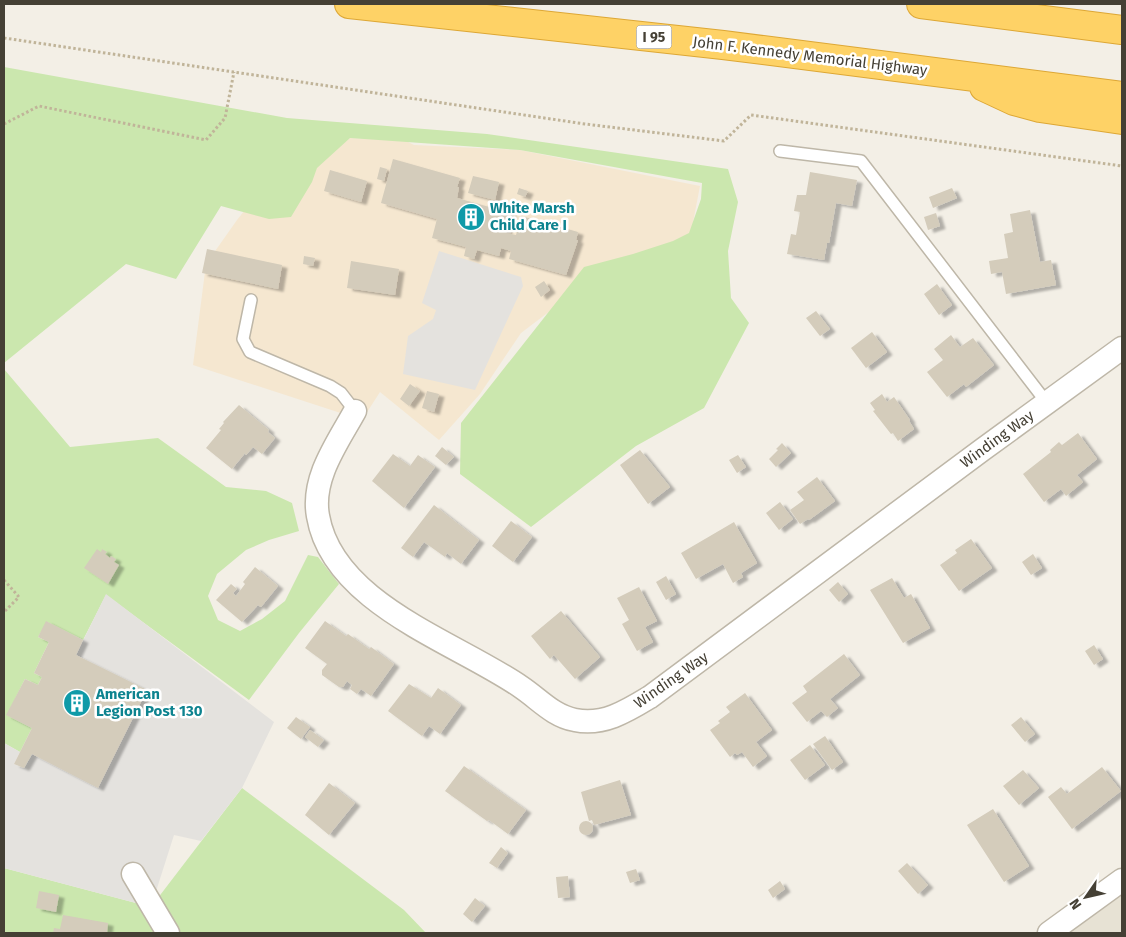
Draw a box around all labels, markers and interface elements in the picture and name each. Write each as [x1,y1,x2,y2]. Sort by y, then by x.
road number: I 95 [636,26,672,48]
street label: John F. Kennedy Memorial Highway [692,33,929,79]
place label: White Marsh Child Care I [490,199,575,234]
building icon: White Marsh Child Care I [456,202,486,232]
street label: Winding Way [957,406,1038,472]
street label: Winding Way [630,647,712,712]
place label: American Legion Post 130 [95,685,203,720]
building icon: American Legion Post 130 [62,688,92,718]
north arrow [1061,872,1111,922]
text: N [1066,895,1085,913]

